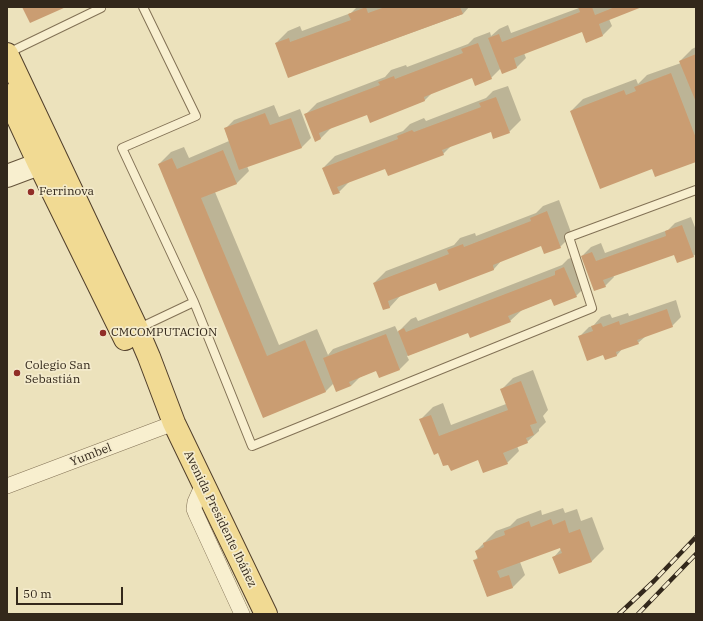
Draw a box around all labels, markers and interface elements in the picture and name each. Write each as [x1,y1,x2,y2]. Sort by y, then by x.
place label: Ferrinova [39,185,94,199]
marker: Ferrinova [26,187,36,197]
place label: CMCOMPUTACION [111,326,217,340]
marker: CMCOMPUTACION [98,328,108,338]
place label: Colegio San Sebastián [25,359,91,387]
marker: Colegio San Sebastián [12,368,22,378]
street label: Yumbel [68,441,114,469]
street label: Avenida Presidente Ibáñez [181,448,259,590]
scale bar [18,579,125,605]
text: 50 m [23,586,52,601]

